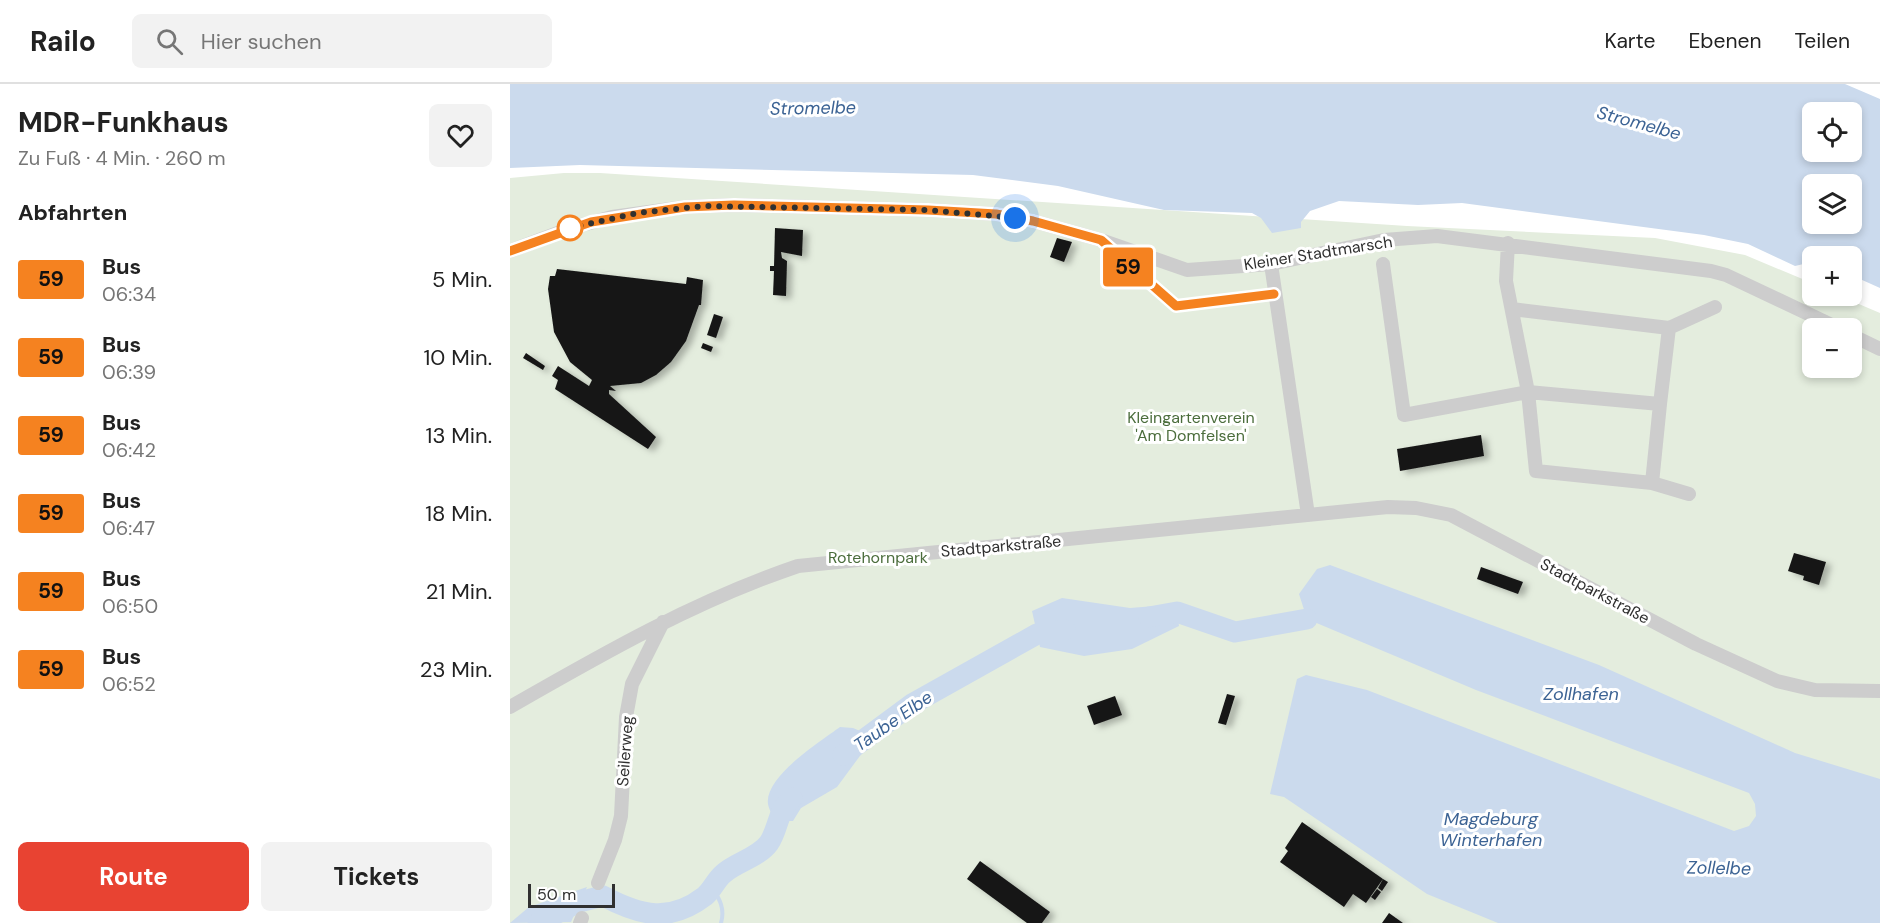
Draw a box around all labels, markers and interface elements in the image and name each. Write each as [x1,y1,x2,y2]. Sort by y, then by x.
search box [132,14,552,68]
text: Railo [30,23,96,60]
icon: search [153,25,186,58]
text: Hier suchen [201,27,322,56]
text: Karte [1605,27,1655,55]
text: Ebenen [1688,27,1761,55]
text: Teilen [1794,27,1850,55]
water label: Stromelbe [770,95,856,121]
water label: Stromelbe [1594,100,1684,146]
map controls [1802,102,1862,378]
button: locate [1802,102,1862,162]
text: MDR-Funkhaus [18,104,229,141]
button: heart [429,104,492,167]
text: Zu Fuß · 4 Min. · 260 m [18,145,226,171]
button: layers [1802,174,1862,234]
text: Abfahrten [18,198,127,227]
your location [1000,203,1030,233]
unlabelled marker [557,215,583,241]
street label: Kleiner Stadtmarsch [1242,231,1394,275]
button: + [1802,246,1862,306]
line badge: 59 [1101,248,1155,286]
text: Bus [102,252,141,281]
text: 59 [1115,253,1141,281]
text: 59 [38,265,64,293]
text: 5 Min. [432,265,492,294]
text: 06:34 [102,281,156,307]
button: − [1802,318,1862,378]
text: Bus [102,330,141,359]
text: 59 [38,343,64,371]
text: 10 Min. [423,343,492,372]
text: 06:39 [102,359,156,385]
park label: Kleingartenverein 'Am Domfelsen' [1127,407,1255,446]
text: Bus [102,408,141,437]
text: 59 [38,421,64,449]
text: 13 Min. [426,421,492,450]
text: 06:42 [102,437,156,463]
text: Bus [102,486,141,515]
text: 59 [38,499,64,527]
text: 18 Min. [425,499,492,528]
text: 06:47 [102,515,155,541]
street label: Stadtparkstraße [940,530,1062,562]
park label: Rotehornpark [828,547,928,568]
street label: Stadtparkstraße [1537,553,1653,629]
text: Bus [102,564,141,593]
text: 59 [38,577,64,605]
text: 21 Min. [426,577,492,606]
text: 06:50 [102,593,158,619]
text: Bus [102,642,141,671]
text: 59 [38,655,64,683]
text: 23 Min. [420,655,492,684]
text: 06:52 [102,671,156,697]
water label: Zollhafen [1543,682,1619,706]
water label: Taube Elbe [849,685,937,757]
street label: Seilerweg [612,715,638,787]
water label: Magdeburg Winterhafen [1440,807,1542,852]
button: Route [18,842,249,911]
button: Tickets [261,842,492,911]
water label: Zollelbe [1687,855,1751,881]
scale bar [528,881,615,908]
text: 50 m [537,884,576,905]

